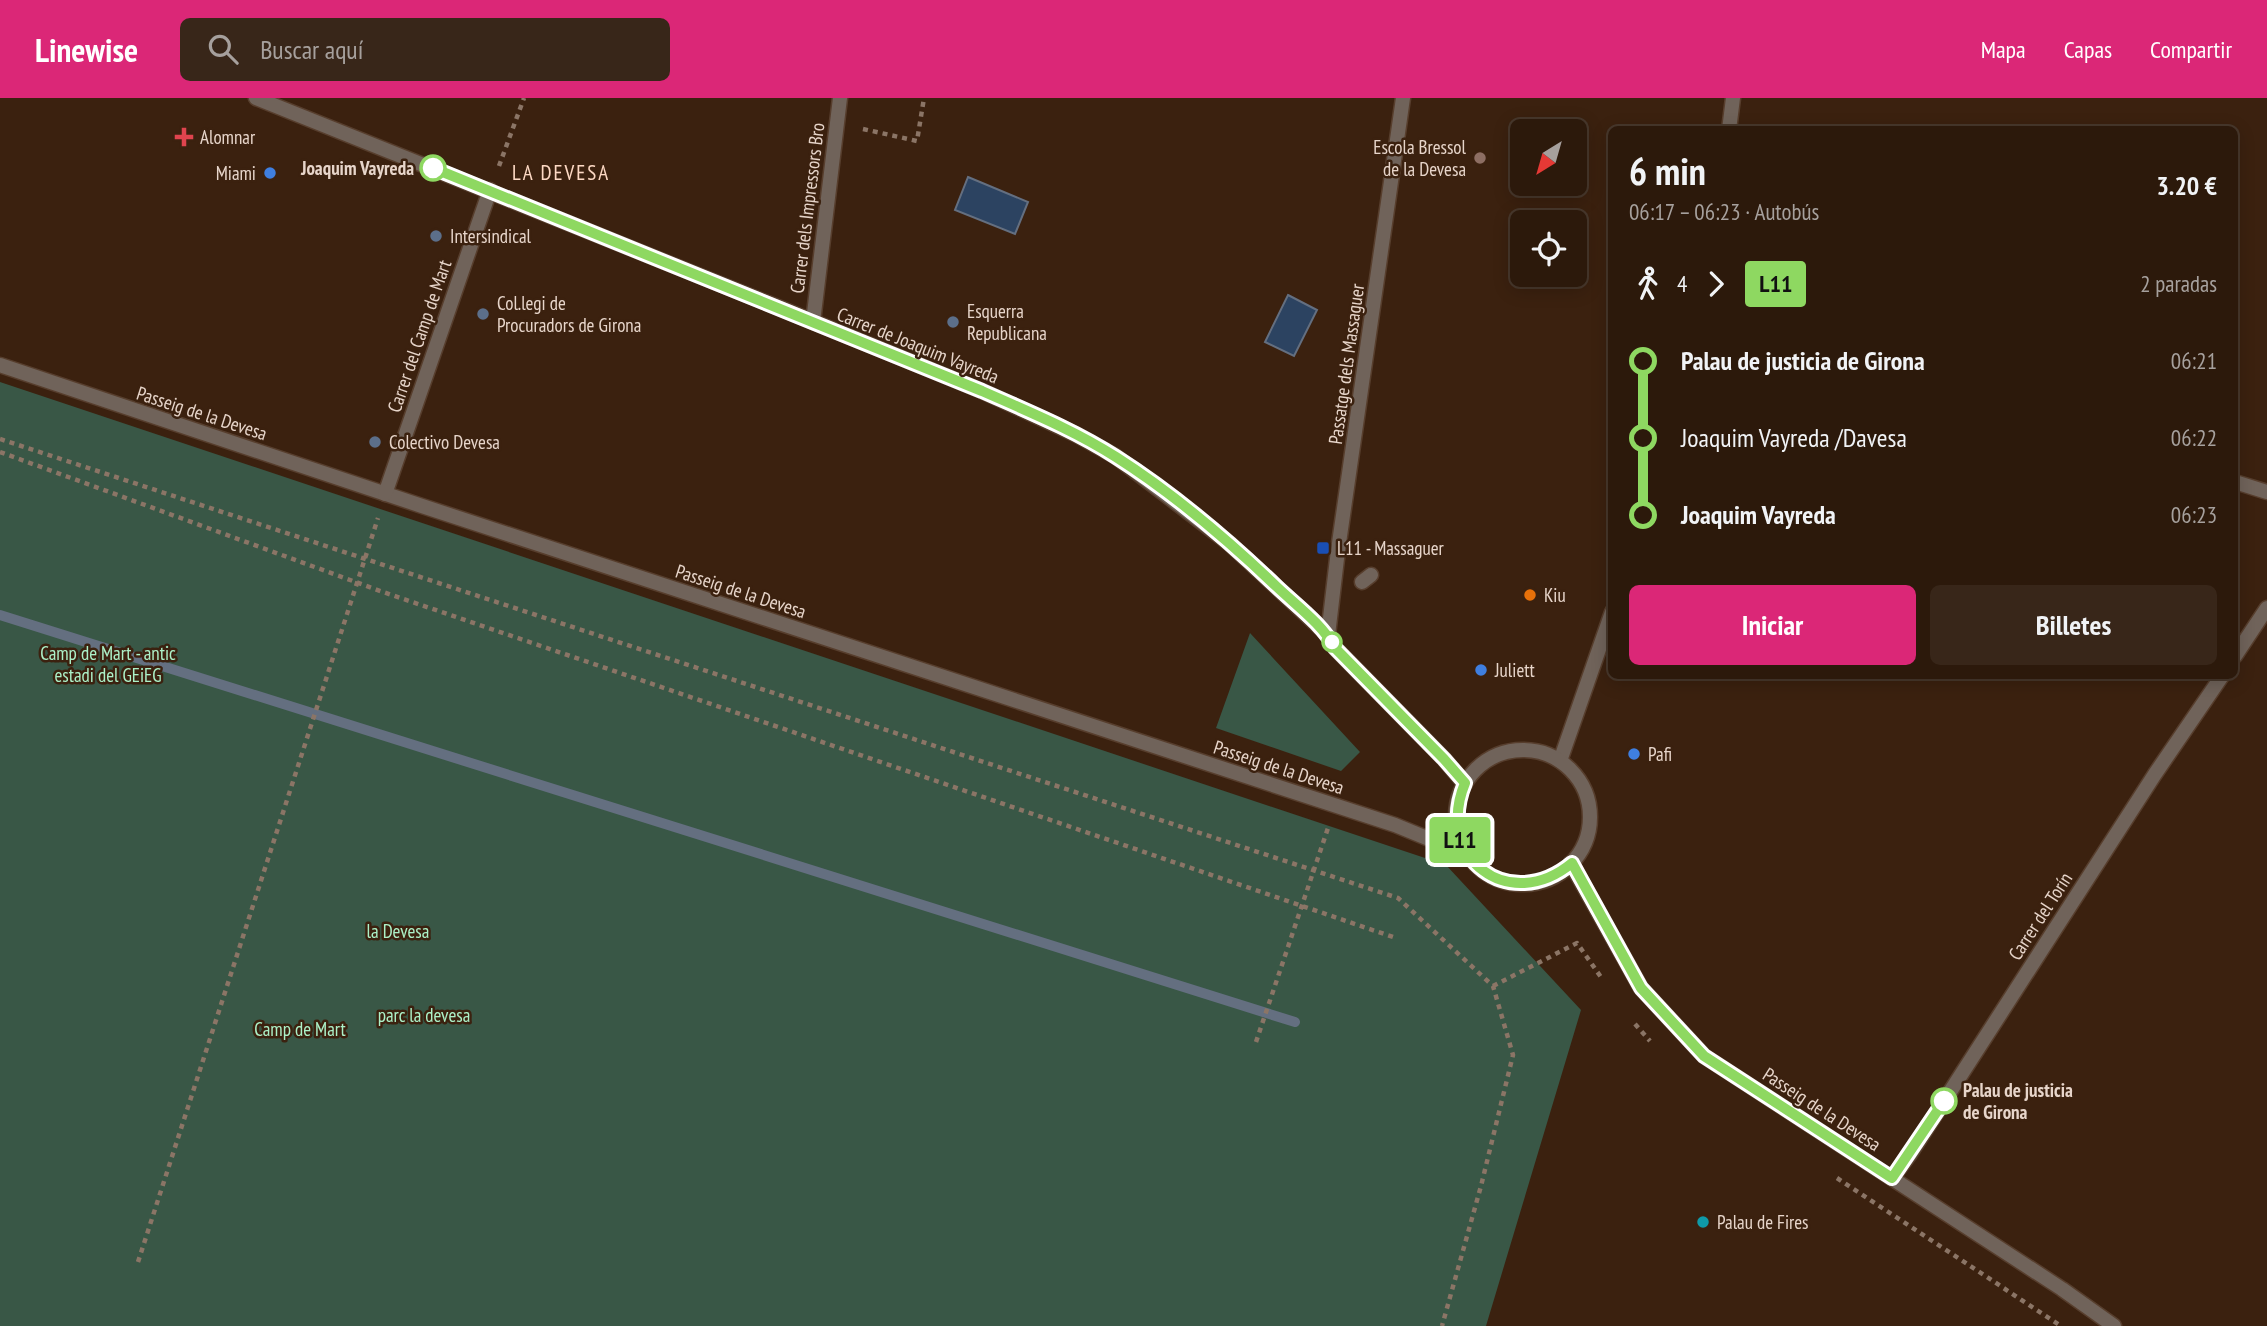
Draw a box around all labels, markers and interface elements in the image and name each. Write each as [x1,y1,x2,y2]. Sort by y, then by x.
search box [180,18,670,81]
text: Linewise [35,28,138,71]
icon: search [204,30,242,68]
text: Buscar aquí [260,33,363,66]
text: Mapa [1981,34,2026,65]
text: Capas [2064,34,2112,65]
text: Compartir [2150,34,2232,65]
north arrow [1510,119,1587,196]
map controls [1510,119,1587,287]
street label: Carrer dels Impressors Bro [785,121,829,295]
place label: Alomnar [200,125,256,149]
marker: Alomnar [174,127,194,147]
place label: Escola Bressol de la Devesa [1373,135,1467,181]
text: 6 min [1629,146,1706,195]
marker: Escola Bressol de la Devesa [1472,150,1488,166]
marker: Joaquim Vayreda [420,155,446,181]
place label: Joaquim Vayreda [300,156,414,180]
district label: LA DEVESA [512,159,610,186]
place label: Miami [216,161,256,185]
marker: Miami [262,165,278,181]
text: 3.20 € [2156,169,2217,202]
text: 06:17 – 06:23 · Autobús [1629,197,1819,226]
button: locate [1510,210,1587,287]
place label: Intersindical [450,224,531,248]
marker: Intersindical [428,228,444,244]
street label: Carrer del Camp de Mart [382,256,457,415]
icon: walk [1629,265,1667,303]
icon: forward [1697,265,1735,303]
text: L11 [1759,268,1792,299]
text: 4 [1677,269,1687,298]
text: 2 paradas [2140,269,2217,298]
street label: Passatge dels Massaguer [1323,281,1369,446]
place label: Col.legi de Procuradors de Girona [497,291,641,337]
place label: Esquerra Republicana [967,299,1047,345]
street label: Carrer de Joaquim Vayreda [834,302,1002,388]
marker: Col.legi de Procuradors de Girona [475,306,491,322]
marker: Esquerra Republicana [945,314,961,330]
text: Palau de justicia de Girona [1681,344,1925,377]
text: 06:21 [2171,346,2217,375]
street label: Passeig de la Devesa [134,381,270,445]
text: Joaquim Vayreda /Davesa [1681,421,1907,454]
text: 06:22 [2171,423,2217,452]
place label: Colectivo Devesa [389,430,500,454]
marker: Colectivo Devesa [367,434,383,450]
text: Joaquim Vayreda [1681,498,1836,531]
text: 06:23 [2171,500,2217,529]
place label: L11 - Massaguer [1337,536,1445,560]
marker: L11 - Massaguer [1315,540,1331,556]
street label: Passeig de la Devesa [673,559,809,623]
place label: Kiu [1544,583,1566,607]
button: Iniciar [1629,585,1916,665]
button: Billetes [1930,585,2217,665]
marker: Kiu [1522,587,1538,603]
unlabelled marker [1322,632,1342,652]
park label: Camp de Mart - antic estadi del GEiEG [40,641,176,687]
place label: Juliett [1494,658,1535,682]
marker: Juliett [1473,662,1489,678]
street label: Passeig de la Devesa [1211,735,1347,799]
place label: Pafi [1648,742,1672,766]
marker: Pafi [1626,746,1642,762]
line badge: L11 [1420,817,1500,863]
text: L11 [1443,824,1477,855]
street label: Carrer del Torín [2003,868,2077,964]
park label: la Devesa [367,919,429,943]
park label: parc la devesa [378,1003,470,1027]
park label: Camp de Mart [254,1017,346,1041]
street label: Passeig de la Devesa [1759,1062,1885,1156]
place label: Palau de justicia de Girona [1963,1078,2073,1124]
marker: Palau de justicia de Girona [1931,1088,1957,1114]
place label: Palau de Fires [1717,1210,1809,1234]
marker: Palau de Fires [1695,1214,1711,1230]

